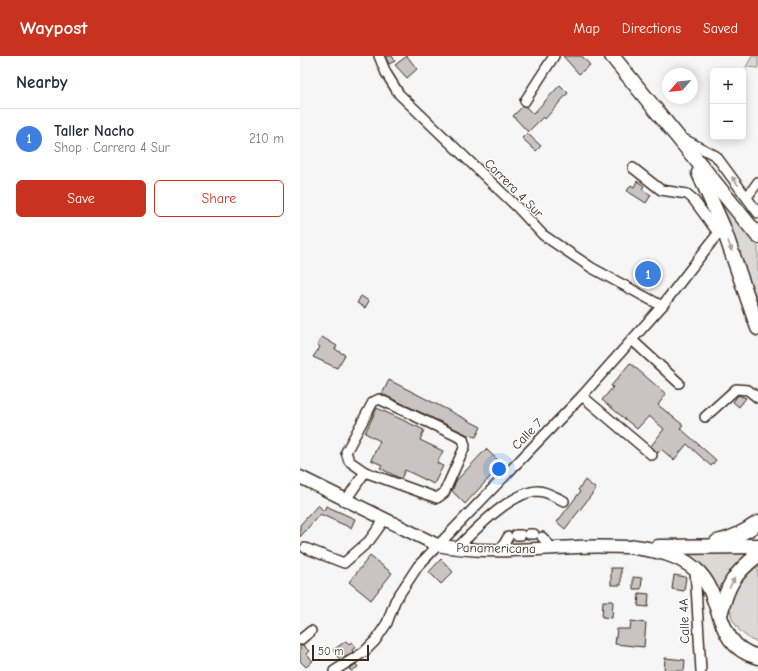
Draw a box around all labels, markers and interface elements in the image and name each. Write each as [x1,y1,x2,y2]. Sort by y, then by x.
text: Waypost [20,17,88,39]
text: Map [573,20,600,37]
text: Directions [622,20,681,37]
text: Saved [703,20,738,37]
north arrow [662,68,698,104]
map controls [710,68,746,140]
button: + [710,68,746,104]
text: Nearby [16,73,67,92]
button: − [710,104,746,140]
text: Taller Nacho [54,122,134,140]
text: 1 [26,131,32,146]
text: 210 m [249,131,284,146]
text: Shop · Carrera 4 Sur [54,140,170,155]
street label: Carrera 4 Sur [482,156,547,221]
one-way arrow [731,176,739,187]
button: Save [16,180,146,217]
button: Share [154,180,284,217]
one-way arrow [727,241,733,253]
pin: 1 [635,259,661,289]
street label: Calle 7 [509,415,545,453]
your location [489,459,509,479]
street label: Panamericana [456,540,536,556]
one-way arrow [728,577,735,589]
street label: Calle 4A [676,598,692,644]
scale bar [312,643,369,662]
text: 50 m [318,645,343,658]

